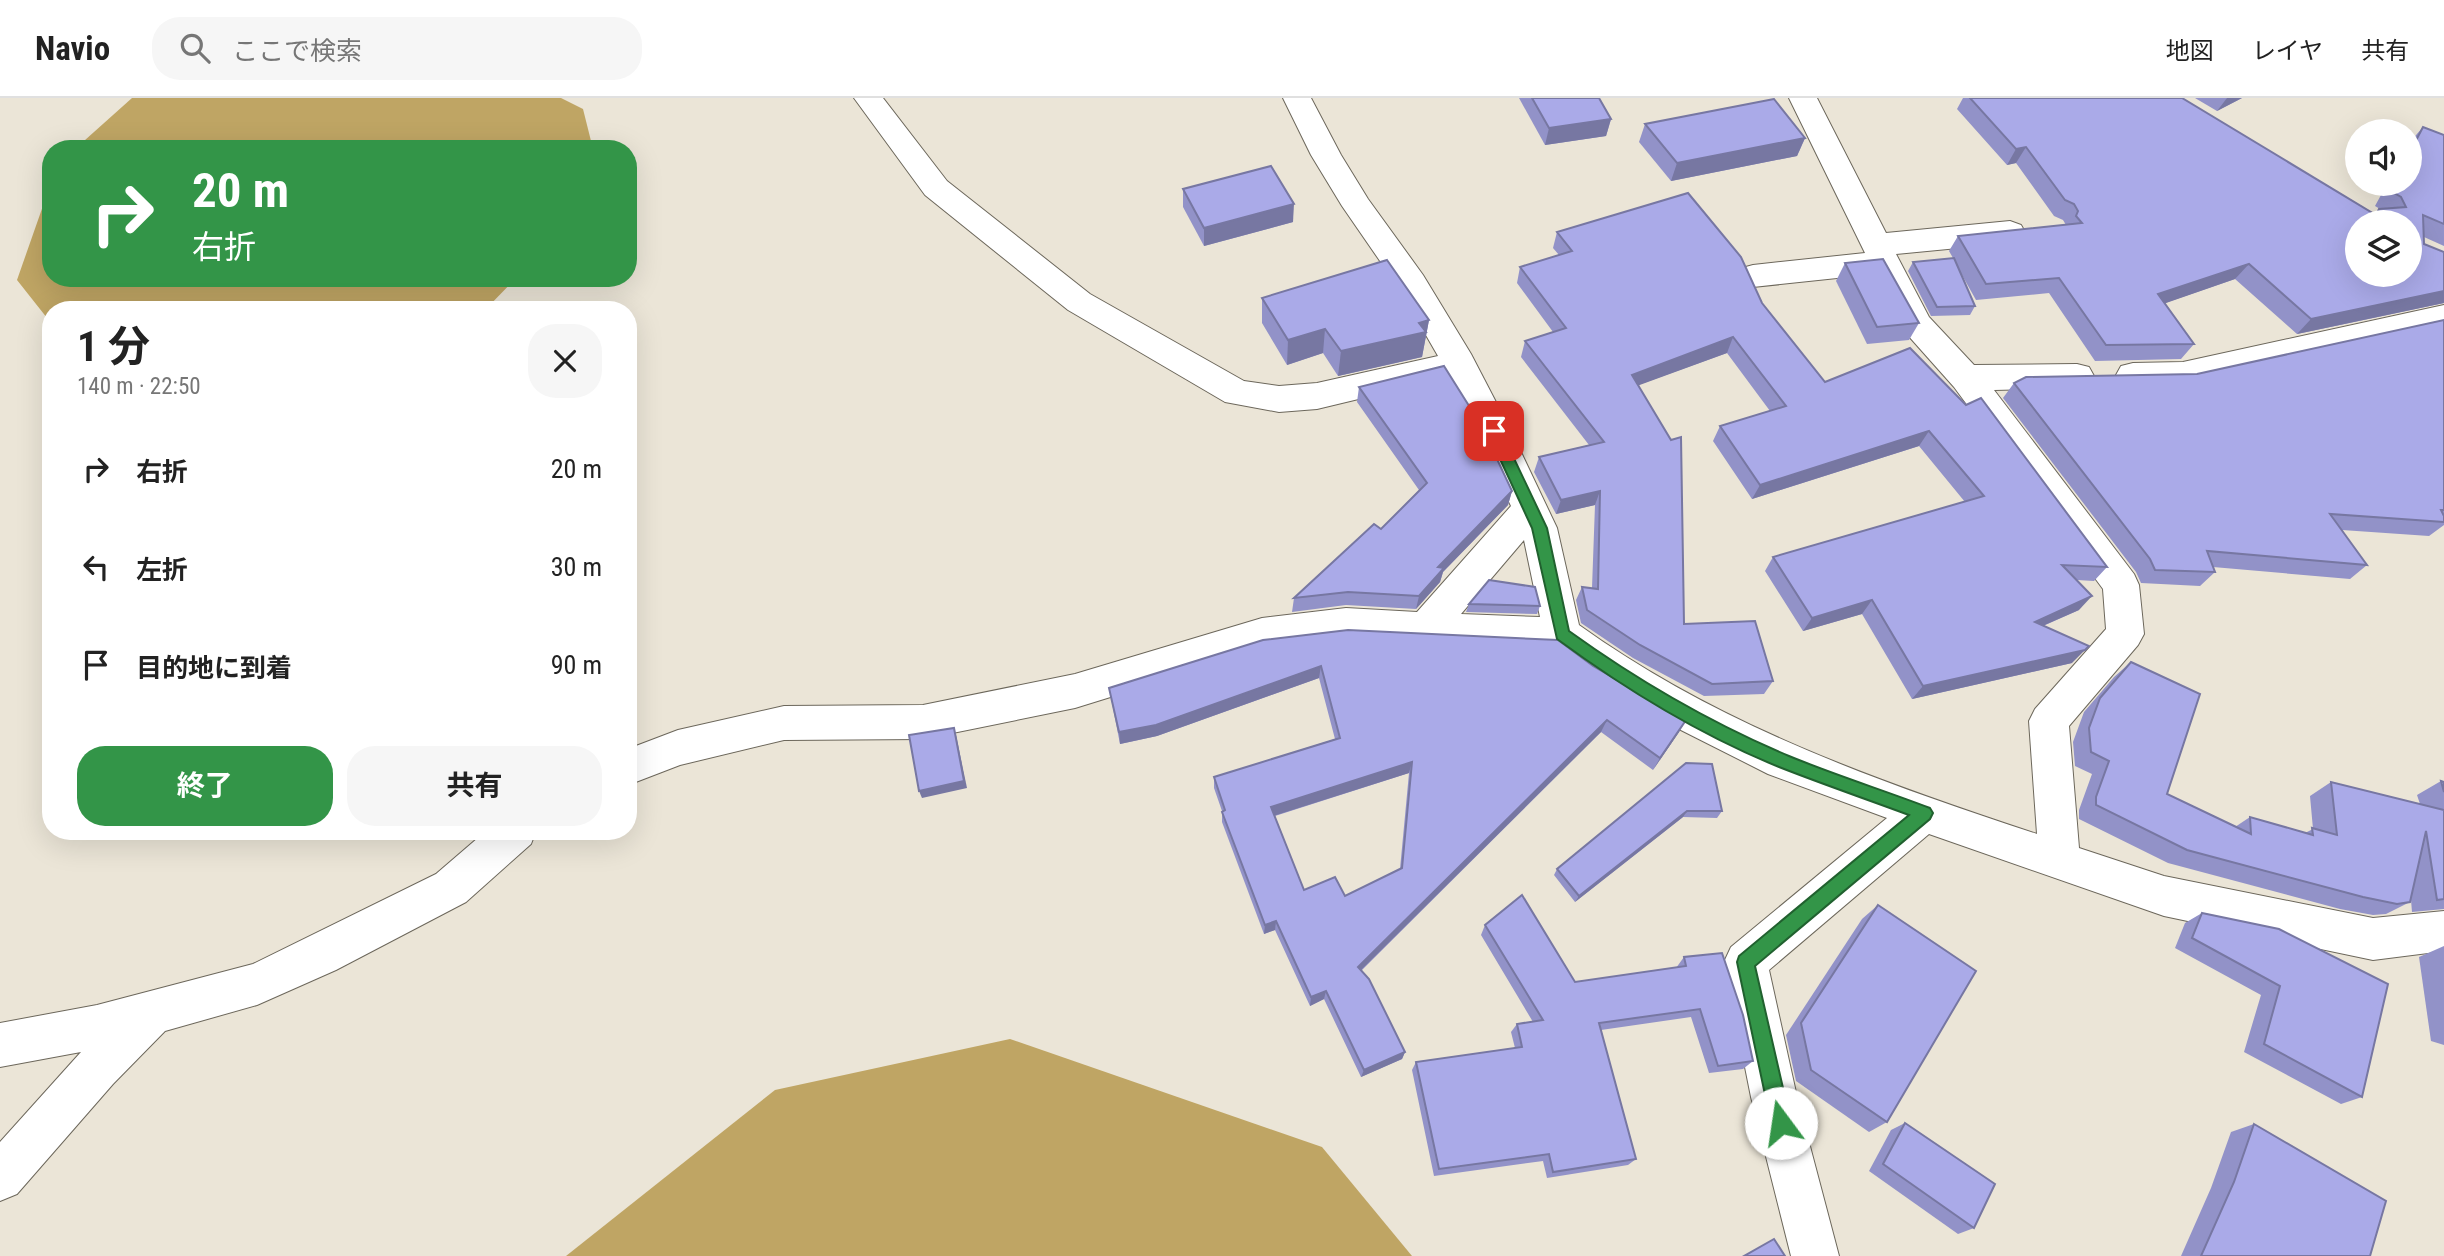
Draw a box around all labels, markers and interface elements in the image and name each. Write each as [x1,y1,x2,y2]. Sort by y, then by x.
search box [152,17,642,80]
text: Navio [35,29,110,68]
icon: search [176,29,214,67]
text: ここで検索 [232,36,362,66]
text: 地図 [2166,37,2214,65]
text: レイヤ [2252,37,2323,65]
text: 共有 [2361,37,2409,65]
map controls [2345,119,2422,287]
button: sound [2345,119,2422,196]
text: 20 m [192,162,289,219]
icon: right [77,168,168,259]
button: layers [2345,210,2422,287]
text: 右折 [192,228,256,266]
text: 1 分 [77,322,150,371]
button: close [528,324,602,398]
text: 140 m · 22:50 [77,373,201,400]
pin [1464,401,1524,461]
icon: arrive [1475,412,1513,450]
icon: right [77,450,115,488]
text: 20 m [551,454,602,484]
text: 右折 [136,457,188,487]
icon: left [77,548,115,586]
text: 30 m [551,552,602,582]
text: 左折 [136,555,188,585]
icon: arrive [77,646,115,684]
text: 90 m [551,650,602,680]
text: 目的地に到着 [136,653,292,683]
button: 終了 [77,746,333,826]
button: 共有 [347,746,602,826]
position arrow [1744,1086,1818,1160]

